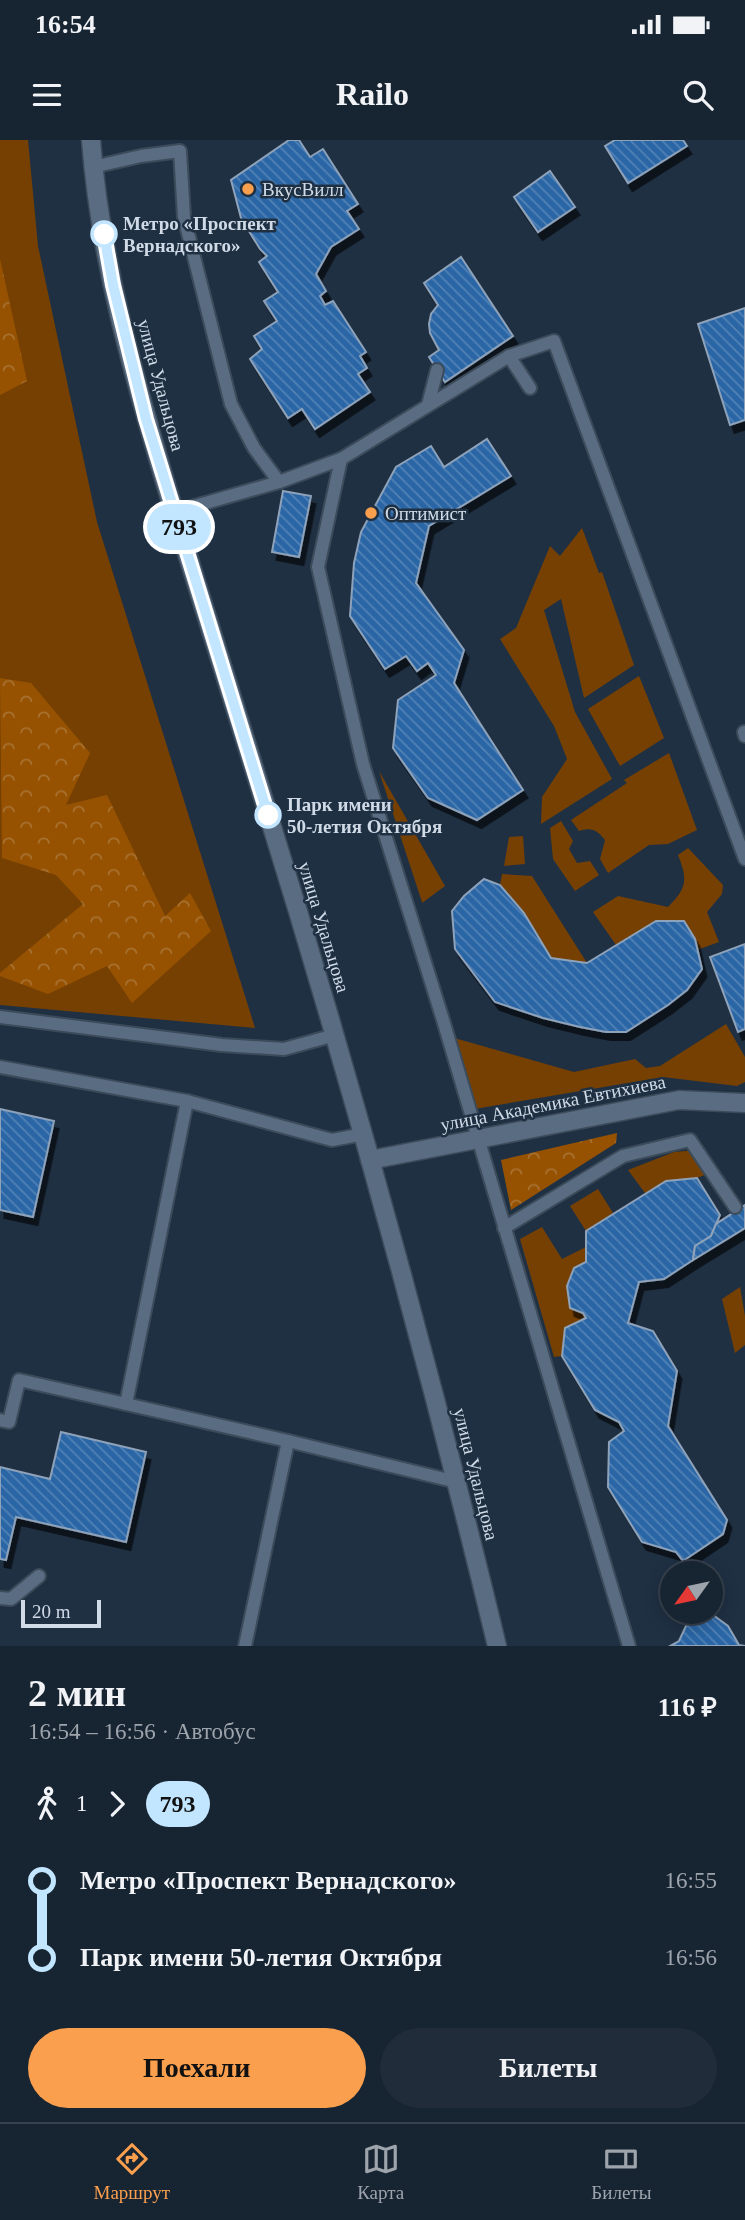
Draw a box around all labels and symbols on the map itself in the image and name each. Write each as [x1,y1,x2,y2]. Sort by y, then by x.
place label: ВкусВилл [262,179,344,200]
marker: ВкусВилл [240,181,256,197]
place label: Метро «Проспект Вернадского» [123,213,277,256]
marker: Метро «Проспект Вернадского» [91,221,117,247]
street label: улица Удальцова [133,317,189,454]
place label: Оптимист [385,503,467,524]
line badge: 793 [139,504,219,550]
marker: Оптимист [363,505,379,521]
place label: Парк имени 50-летия Октября [287,794,442,837]
marker: Парк имени 50-летия Октября [255,802,281,828]
street label: улица Удальцова [294,859,354,995]
street label: улица Академика Евтихиева [439,1071,668,1135]
street label: улица Удальцова [449,1406,503,1543]
north arrow [660,1561,723,1624]
scale bar [21,1597,102,1629]

